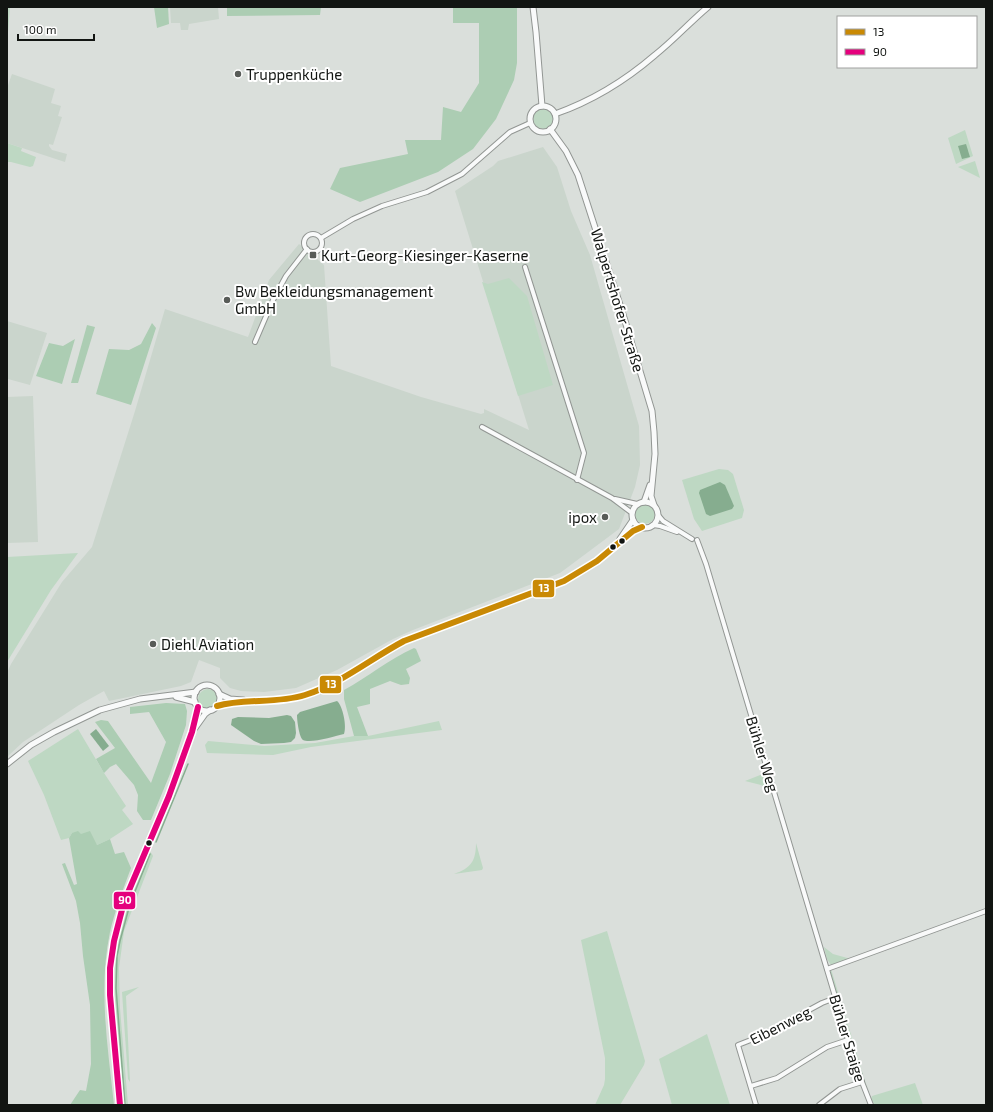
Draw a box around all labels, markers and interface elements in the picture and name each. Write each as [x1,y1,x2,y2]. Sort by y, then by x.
scale bar [18,16,94,42]
legend [837,16,977,68]
text: 100 m [24,22,56,36]
text: 13 [873,24,884,38]
text: 90 [873,44,887,58]
place label: Truppenküche [246,65,342,83]
marker: Truppenküche [233,69,243,79]
street label: Walpertshofer Straße [588,226,648,374]
place label: Kurt-Georg-Kiesinger-Kaserne [321,246,529,264]
marker: Kurt-Georg-Kiesinger-Kaserne [308,250,318,260]
place label: Bw Bekleidungsmanagement GmbH [235,282,433,317]
marker: Bw Bekleidungsmanagement GmbH [222,295,232,305]
place label: ipox [568,508,597,526]
marker: ipox [600,512,610,522]
unlabelled marker [617,536,627,546]
unlabelled marker [608,542,618,552]
line badge: 13 [532,579,555,598]
text: 13 [539,581,550,594]
place label: Diehl Aviation [161,635,254,653]
marker: Diehl Aviation [148,639,158,649]
line badge: 13 [319,675,342,694]
text: 13 [326,677,337,690]
street label: Bühler Weg [743,714,783,795]
unlabelled marker [144,838,154,848]
line badge: 90 [113,891,136,910]
text: 90 [118,893,132,906]
street label: Bühler Staige [826,992,870,1084]
street label: Eibenweg [746,1002,814,1048]

